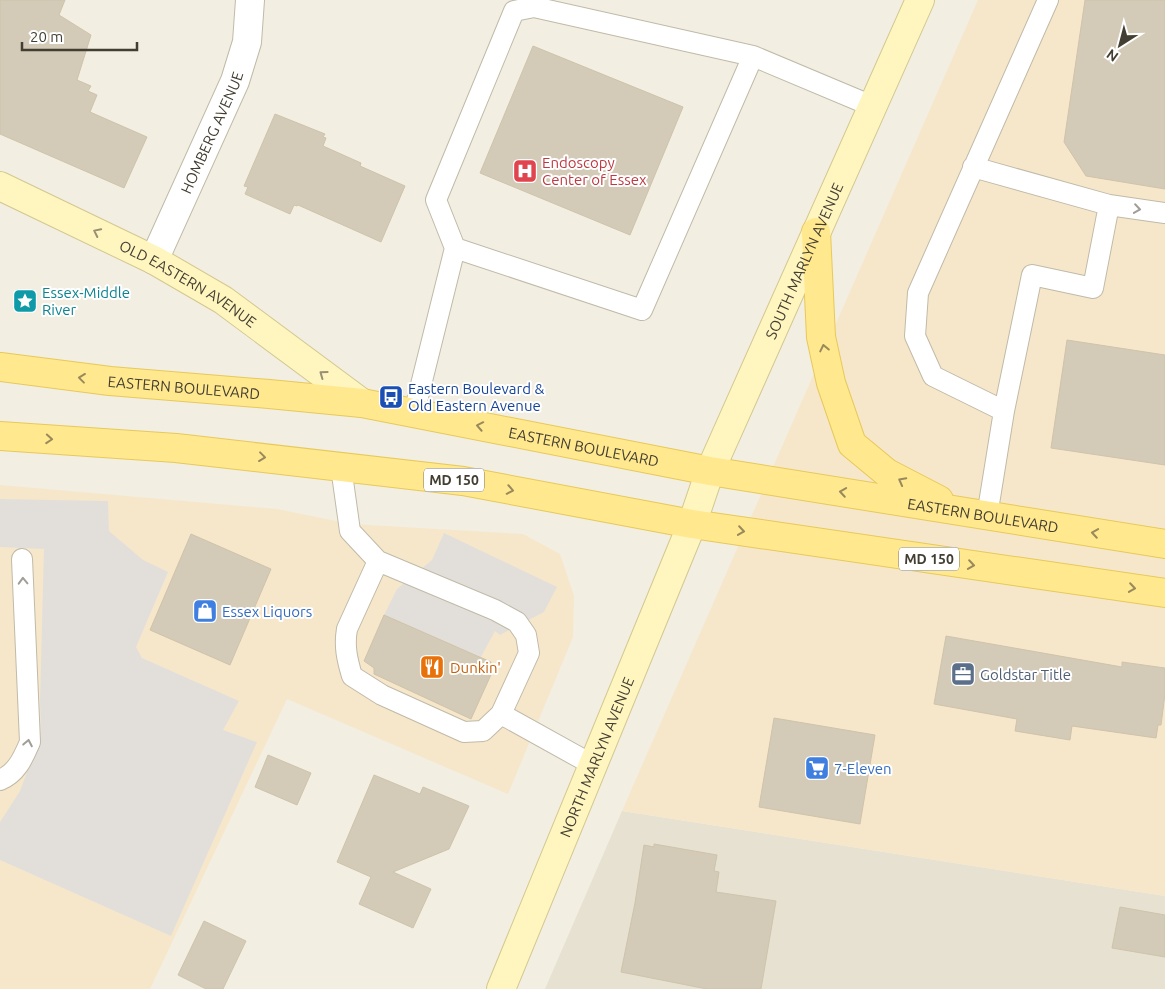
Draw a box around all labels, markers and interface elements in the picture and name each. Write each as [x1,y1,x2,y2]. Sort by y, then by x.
scale bar [22,20,138,52]
north arrow [1095,20,1145,70]
text: 20 m [30,28,63,45]
text: N [1103,46,1121,65]
street label: HOMBERG AVENUE [177,69,246,196]
place label: Endoscopy Center of Essex [542,154,647,188]
hospital icon: Endoscopy Center of Essex [512,158,538,184]
street label: SOUTH MARLYN AVENUE [762,180,846,341]
one-way arrow [1133,203,1141,214]
one-way arrow [93,228,102,239]
street label: OLD EASTERN AVENUE [117,236,260,330]
place label: Essex-Middle River [42,284,130,318]
place icon: Essex-Middle River [12,288,38,314]
one-way arrow [819,343,829,352]
one-way arrow [319,371,329,380]
street label: EASTERN BOULEVARD [107,372,261,402]
one-way arrow [78,373,86,384]
place label: Eastern Boulevard & Old Eastern Avenue [408,380,544,414]
bus stop icon: Eastern Boulevard & Old Eastern Avenue [378,384,404,410]
one-way arrow [475,421,484,432]
street label: EASTERN BOULEVARD [507,423,661,469]
one-way arrow [45,434,53,445]
one-way arrow [258,451,266,462]
road number: MD 150 [424,468,484,492]
one-way arrow [898,477,907,487]
one-way arrow [505,484,514,494]
one-way arrow [839,488,847,498]
street label: EASTERN BOULEVARD [906,494,1060,535]
one-way arrow [737,525,745,536]
one-way arrow [1091,529,1099,539]
road number: MD 150 [899,548,959,570]
one-way arrow [967,559,975,570]
one-way arrow [18,577,29,585]
one-way arrow [1128,582,1136,593]
shop icon: Essex Liquors [192,598,218,624]
place label: Essex Liquors [222,603,312,620]
restaurant icon: Dunkin' [419,654,445,680]
place label: Dunkin' [450,659,501,676]
office icon: Goldstar Title [950,661,976,687]
place label: Goldstar Title [980,666,1071,683]
street label: NORTH MARLYN AVENUE [556,674,637,839]
one-way arrow [22,739,32,748]
supermarket icon: 7-Eleven [804,755,830,781]
place label: 7-Eleven [834,760,892,777]

